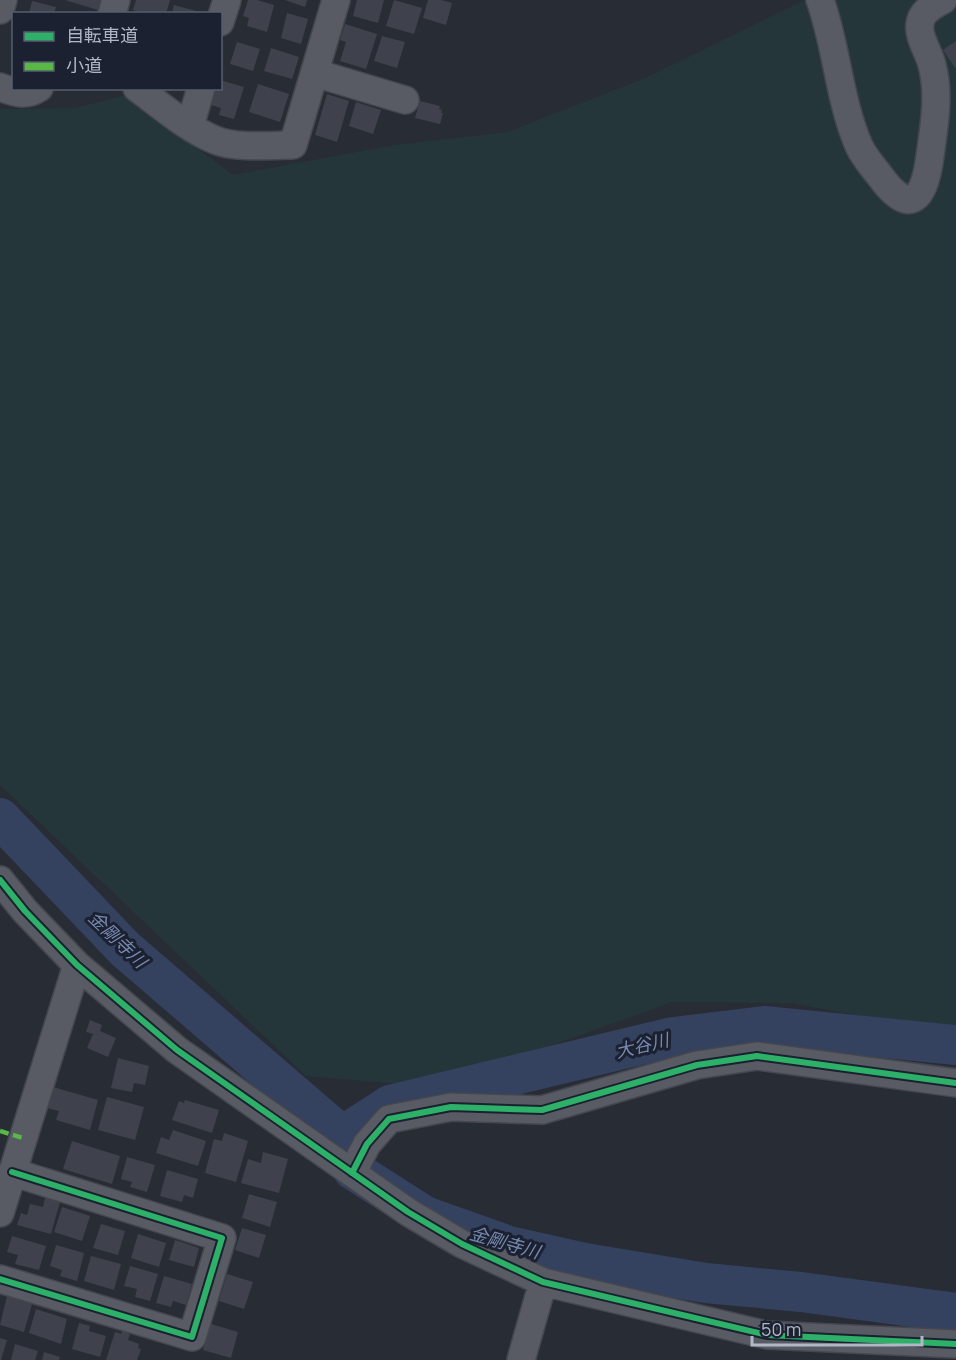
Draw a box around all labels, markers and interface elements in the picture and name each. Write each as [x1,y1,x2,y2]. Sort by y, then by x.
legend [12,12,222,90]
text: 自転車道 [66,23,138,47]
text: 小道 [66,53,102,77]
water label: 金剛寺川 [84,905,154,974]
water label: 大谷川 [613,1027,673,1063]
water label: 金剛寺川 [467,1221,545,1264]
scale bar [752,1309,922,1347]
text: 50 m [761,1317,801,1341]

